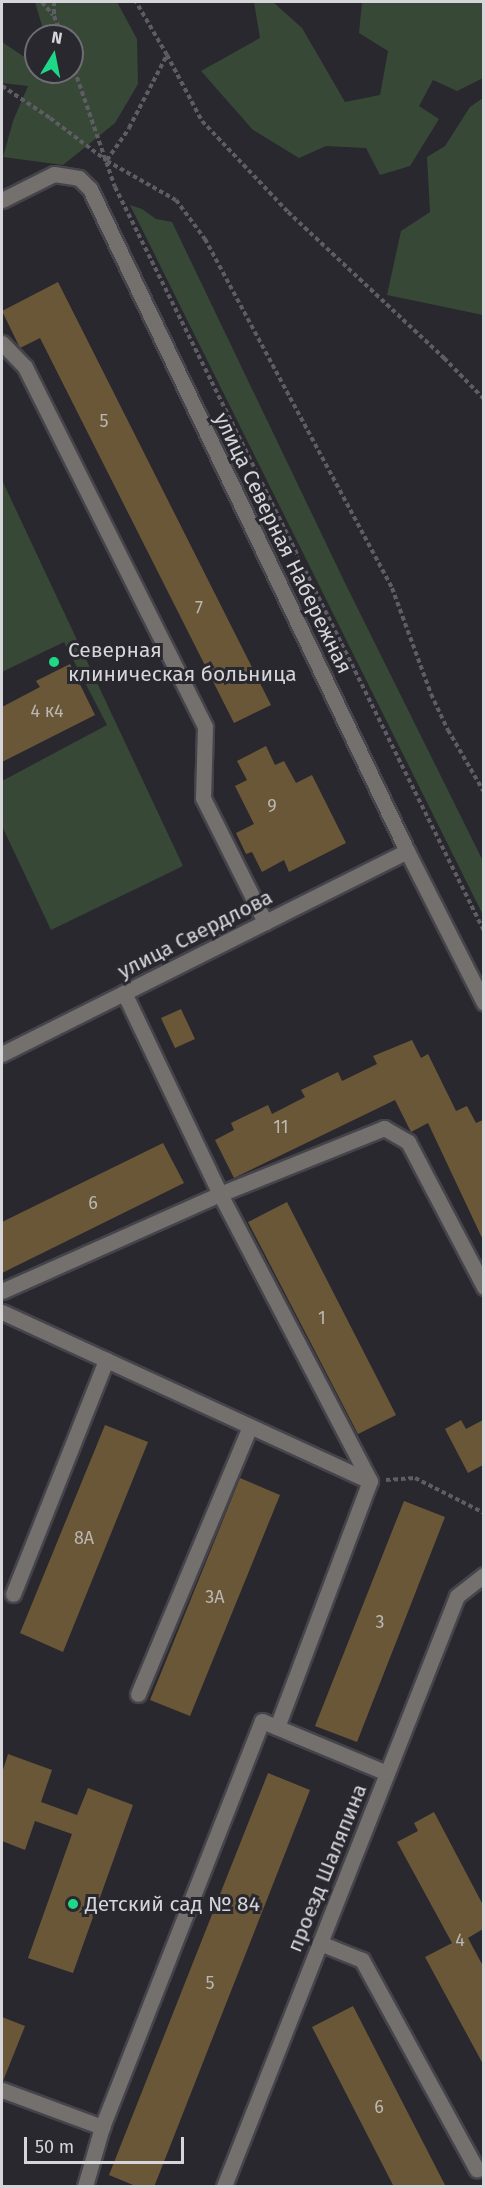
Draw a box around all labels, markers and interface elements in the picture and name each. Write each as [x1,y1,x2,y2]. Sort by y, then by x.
north arrow [24,24,84,84]
text: N [50,27,64,48]
street label: улица Северная Набережная [209,408,357,678]
house number: 5 [99,410,109,432]
house number: 7 [195,597,203,619]
place label: Северная клиническая больница [68,637,297,687]
marker: Северная клиническая больница [45,653,63,671]
house number: 4 к4 [31,700,63,722]
house number: 9 [267,795,277,817]
street label: улица Свердлова [113,884,277,984]
house number: 11 [273,1116,289,1138]
house number: 6 [88,1192,98,1214]
house number: 1 [318,1307,326,1329]
house number: 8А [74,1527,94,1549]
house number: 3А [205,1586,225,1608]
house number: 3 [376,1611,384,1633]
street label: проезд Шаляпина [282,1780,372,1956]
place label: Детский сад № 84 [85,1891,260,1917]
marker: Детский сад № 84 [66,1897,80,1911]
house number: 4 [455,1929,465,1951]
house number: 5 [205,1972,215,1994]
house number: 6 [374,2096,384,2118]
scale bar [27,2125,188,2163]
text: 50 m [35,2136,74,2158]

